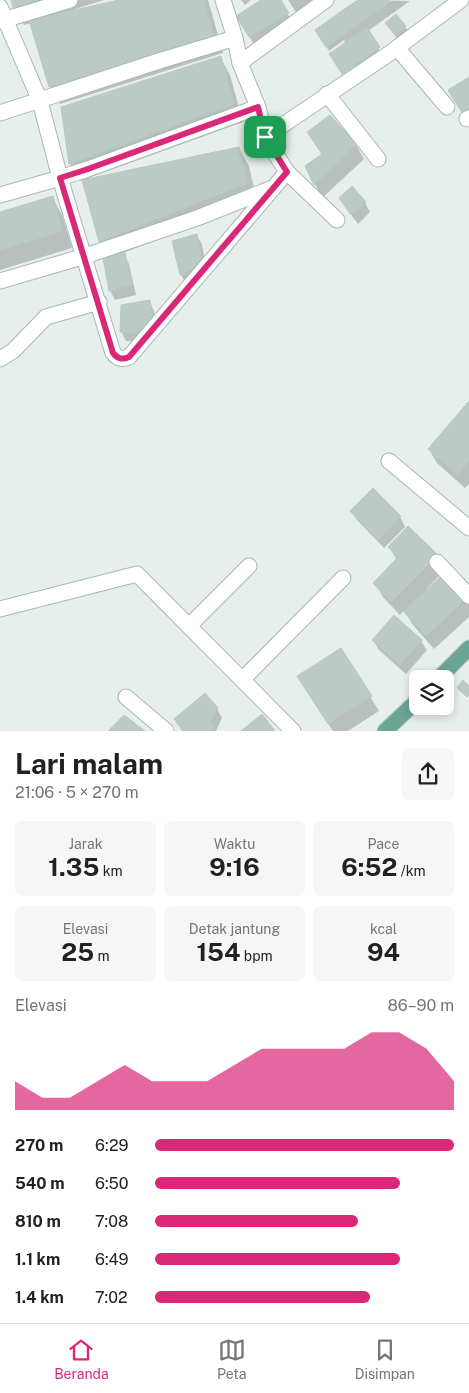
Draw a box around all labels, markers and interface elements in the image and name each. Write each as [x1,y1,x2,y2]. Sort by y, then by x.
pin [244,116,286,158]
icon: arrive [251,123,279,151]
map controls [409,670,454,715]
button: layers [409,670,454,715]
text: Lari malam [15,747,163,780]
button: share [402,748,454,800]
text: 21:06 · 5 × 270 m [15,783,139,802]
text: Jarak [68,836,103,852]
text: Waktu [214,836,255,852]
text: Pace [367,836,400,852]
text: 1.35 [48,852,99,882]
text: 9:16 [209,852,260,882]
text: 6:52 [341,852,397,882]
text: km [99,863,123,879]
text: /km [397,863,426,879]
text: Elevasi [63,921,108,937]
text: Detak jantung [189,921,280,937]
text: kcal [370,921,397,937]
text: 25 [61,937,94,967]
text: 154 [196,937,240,967]
text: 94 [367,937,400,967]
text: m [94,948,110,964]
text: bpm [240,948,273,964]
text: Elevasi [15,996,67,1015]
text: 86–90 m [387,996,454,1015]
text: 270 m [15,1136,63,1155]
text: 6:29 [95,1136,128,1155]
text: 540 m [15,1174,65,1193]
text: 6:50 [95,1174,129,1193]
text: 810 m [15,1212,61,1231]
text: 7:08 [95,1212,128,1231]
text: 1.1 km [15,1250,60,1269]
text: 6:49 [95,1250,129,1269]
text: 1.4 km [15,1288,64,1307]
text: 7:02 [95,1288,128,1307]
tab: Beranda [54,1336,109,1382]
tab: Peta [217,1336,247,1382]
tab: Disimpan [355,1336,415,1382]

